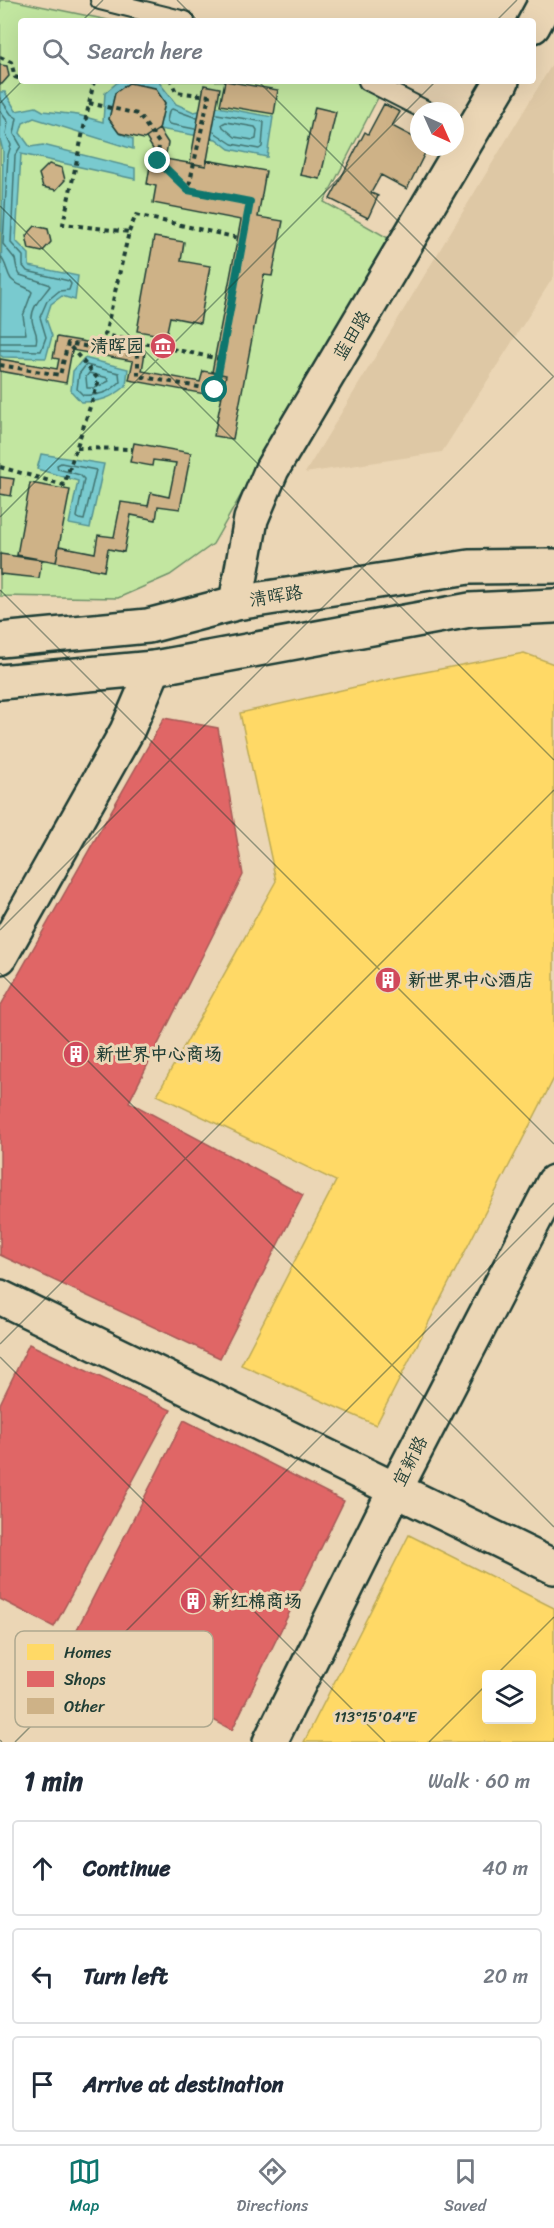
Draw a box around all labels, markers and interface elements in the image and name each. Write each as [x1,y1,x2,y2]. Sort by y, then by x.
search box [18,18,536,84]
text: Search here [87,32,203,71]
icon: search [39,35,72,68]
north arrow [410,102,464,156]
route end [144,147,170,173]
street label: 蓝田路 [324,304,380,366]
place label: 清晖园 [90,330,144,362]
museum icon: 清晖园 [148,331,178,361]
route start [201,376,227,402]
street label: 清晖路 [247,576,305,616]
place label: 新世界中心酒店 [408,964,534,996]
building icon: 新世界中心酒店 [373,965,403,995]
place label: 新世界中心商场 [96,1038,222,1070]
building icon: 新世界中心商场 [61,1039,91,1069]
street label: 宜新路 [383,1430,437,1492]
place label: 新红棉商场 [212,1585,302,1617]
building icon: 新红棉商场 [178,1586,208,1616]
legend [15,1631,213,1727]
text: Homes [64,1638,112,1667]
text: Shops [64,1665,106,1694]
map controls [482,1670,536,1724]
button: layers [482,1670,536,1724]
text: Other [64,1692,106,1721]
text: 113°15'04"E [334,1704,418,1730]
text: 1 min [24,1758,83,1804]
text: Walk · 60 m [428,1764,530,1799]
text: Continue [83,1849,171,1888]
text: 40 m [482,1851,528,1886]
icon: ahead [26,1852,59,1885]
text: Turn left [83,1957,168,1996]
text: 20 m [483,1959,528,1994]
icon: left [26,1960,59,1993]
text: Arrive at destination [83,2065,284,2104]
icon: arrive [26,2068,59,2101]
tab: Map [68,2155,101,2220]
tab: Directions [237,2155,308,2220]
tab: Saved [444,2155,486,2220]

